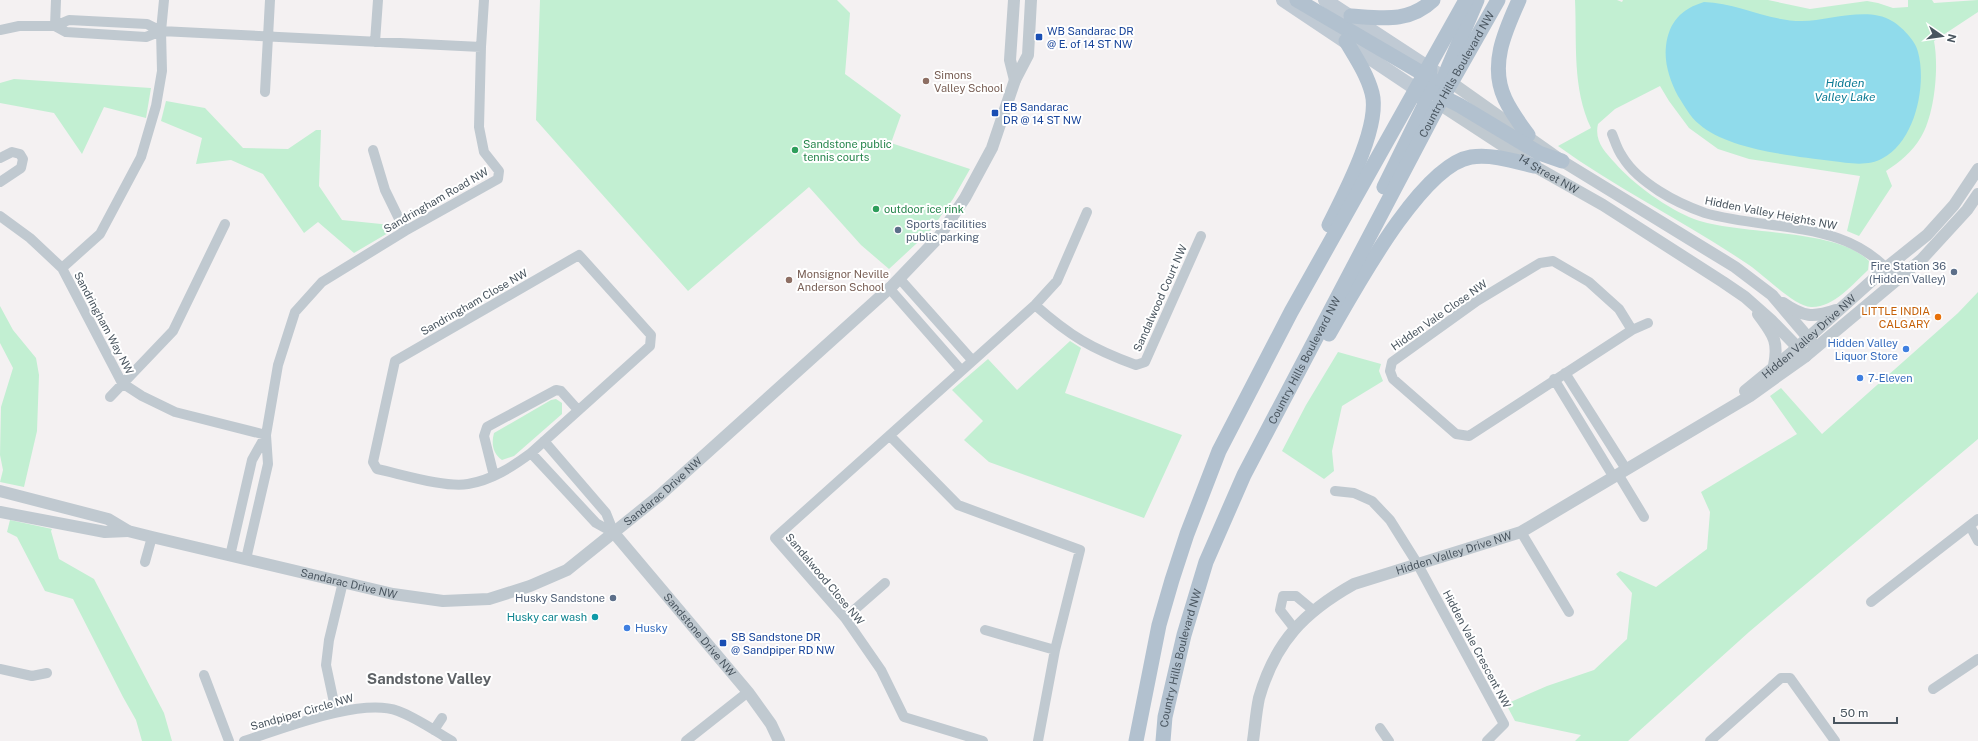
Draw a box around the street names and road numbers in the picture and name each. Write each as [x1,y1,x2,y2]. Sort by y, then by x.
street label: Country Hills Boulevard NW [1417,9,1497,139]
street label: 14 Street NW [1516,152,1581,196]
street label: Sandringham Road NW [382,165,491,235]
street label: Hidden Valley Heights NW [1704,194,1839,232]
street label: Sandalwood Court NW [1131,242,1189,353]
street label: Sandringham Close NW [418,266,530,338]
street label: Sandringham Way NW [72,270,136,377]
street label: Hidden Vale Close NW [1389,277,1490,353]
street label: Hidden Valley Drive NW [1759,292,1859,381]
street label: Country Hills Boulevard NW [1266,294,1343,426]
street label: Sandarac Drive NW [621,454,704,528]
street label: Hidden Valley Drive NW [1394,529,1514,577]
street label: Sandalwood Close NW [783,531,867,628]
street label: Sandarac Drive NW [299,566,399,601]
street label: Country Hills Boulevard NW [1158,587,1204,728]
street label: Hidden Vale Crescent NW [1441,588,1513,710]
street label: Sandstone Drive NW [661,591,739,679]
street label: Sandpiper Circle NW [249,691,355,732]

